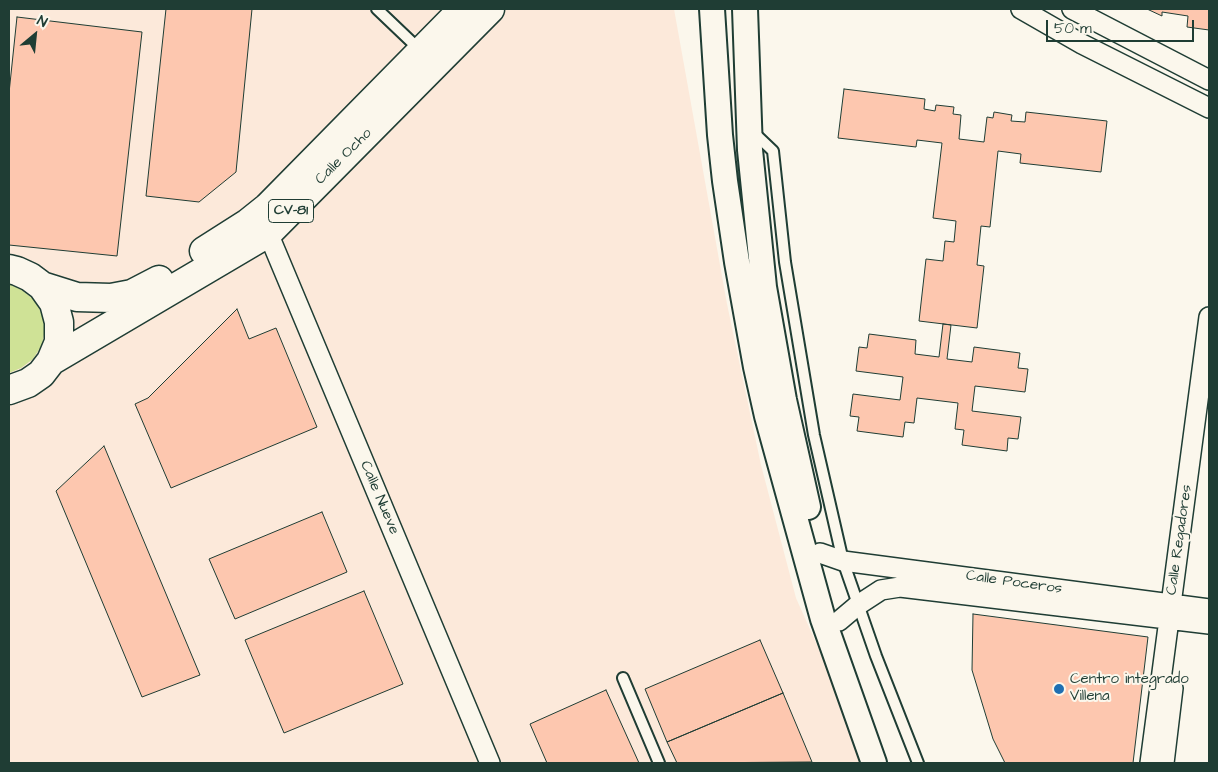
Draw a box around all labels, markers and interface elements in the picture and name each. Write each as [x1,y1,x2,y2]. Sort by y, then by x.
north arrow [10,10,60,60]
scale bar [1048,10,1196,42]
text: N [33,11,51,33]
text: 50 m [1054,18,1092,39]
street label: Calle Ocho [312,125,376,189]
road number: CV-81 [268,200,314,222]
street label: Calle Nueve [355,459,403,537]
street label: Calle Regadores [1163,484,1197,596]
street label: Calle Poceros [965,567,1063,599]
place label: Centro integrado Villena [1070,671,1189,706]
marker: Centro integrado Villena [1052,682,1066,696]

